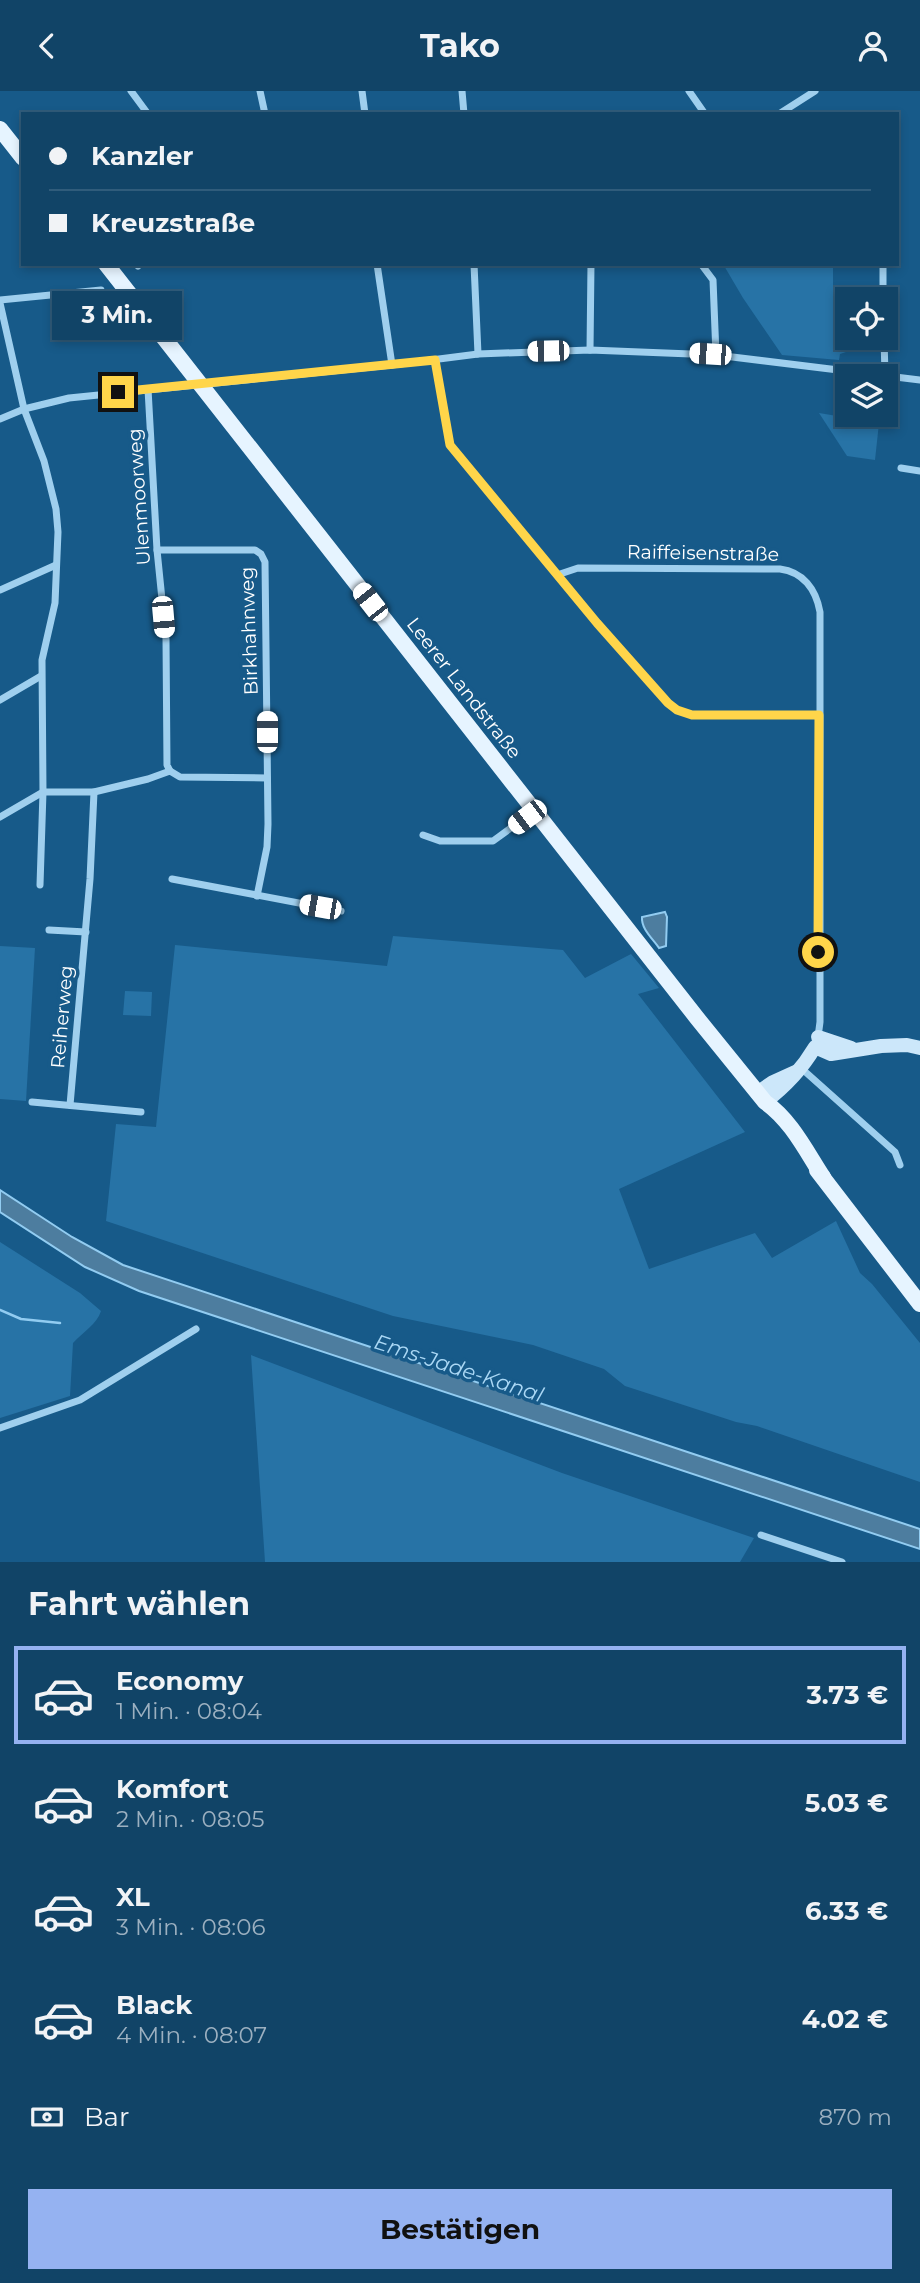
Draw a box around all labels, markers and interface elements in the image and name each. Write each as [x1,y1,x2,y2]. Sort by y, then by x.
text: Tako [420,26,500,65]
icon: back [28,27,66,65]
icon: person [854,27,892,65]
text: Kanzler [91,140,194,172]
text: Kreuzstraße [91,207,255,239]
map controls [835,287,898,427]
button: locate [835,287,898,350]
callout: 3 Min. [53,291,183,339]
text: 3 Min. [82,301,152,329]
car [527,340,570,362]
car [689,342,732,366]
button: layers [835,364,898,427]
route end [102,376,134,408]
street label: Ulenmoorweg [123,428,155,566]
street label: Raiffeisenstraße [627,540,779,566]
street label: Birkhahnweg [235,566,263,696]
car [349,579,392,625]
car [151,595,176,639]
street label: Leerer Landstraße [402,613,526,763]
car [257,711,278,753]
car [504,796,551,838]
car [298,893,343,921]
route start [802,936,834,968]
street label: Reiherweg [46,964,78,1070]
water label: Ems-Jade-Kanal [371,1329,547,1407]
text: Fahrt wählen [28,1584,250,1623]
icon: car [32,1664,95,1727]
text: Economy [116,1665,243,1697]
text: 3.73 € [806,1679,888,1711]
text: 1 Min. · 08:04 [116,1697,262,1725]
icon: car [32,1772,95,1835]
text: Komfort [116,1773,229,1805]
text: 5.03 € [805,1787,888,1819]
text: 2 Min. · 08:05 [116,1805,265,1833]
icon: car [32,1880,95,1943]
text: XL [116,1881,150,1913]
text: 6.33 € [805,1895,888,1927]
text: 3 Min. · 08:06 [116,1913,265,1941]
icon: car [32,1988,95,2051]
text: Black [116,1989,192,2021]
text: 4.02 € [802,2003,888,2035]
text: 4 Min. · 08:07 [116,2021,267,2049]
icon: cash [28,2098,66,2136]
text: Bar [84,2101,129,2133]
text: 870 m [819,2103,892,2131]
button: Bestätigen [28,2189,892,2269]

